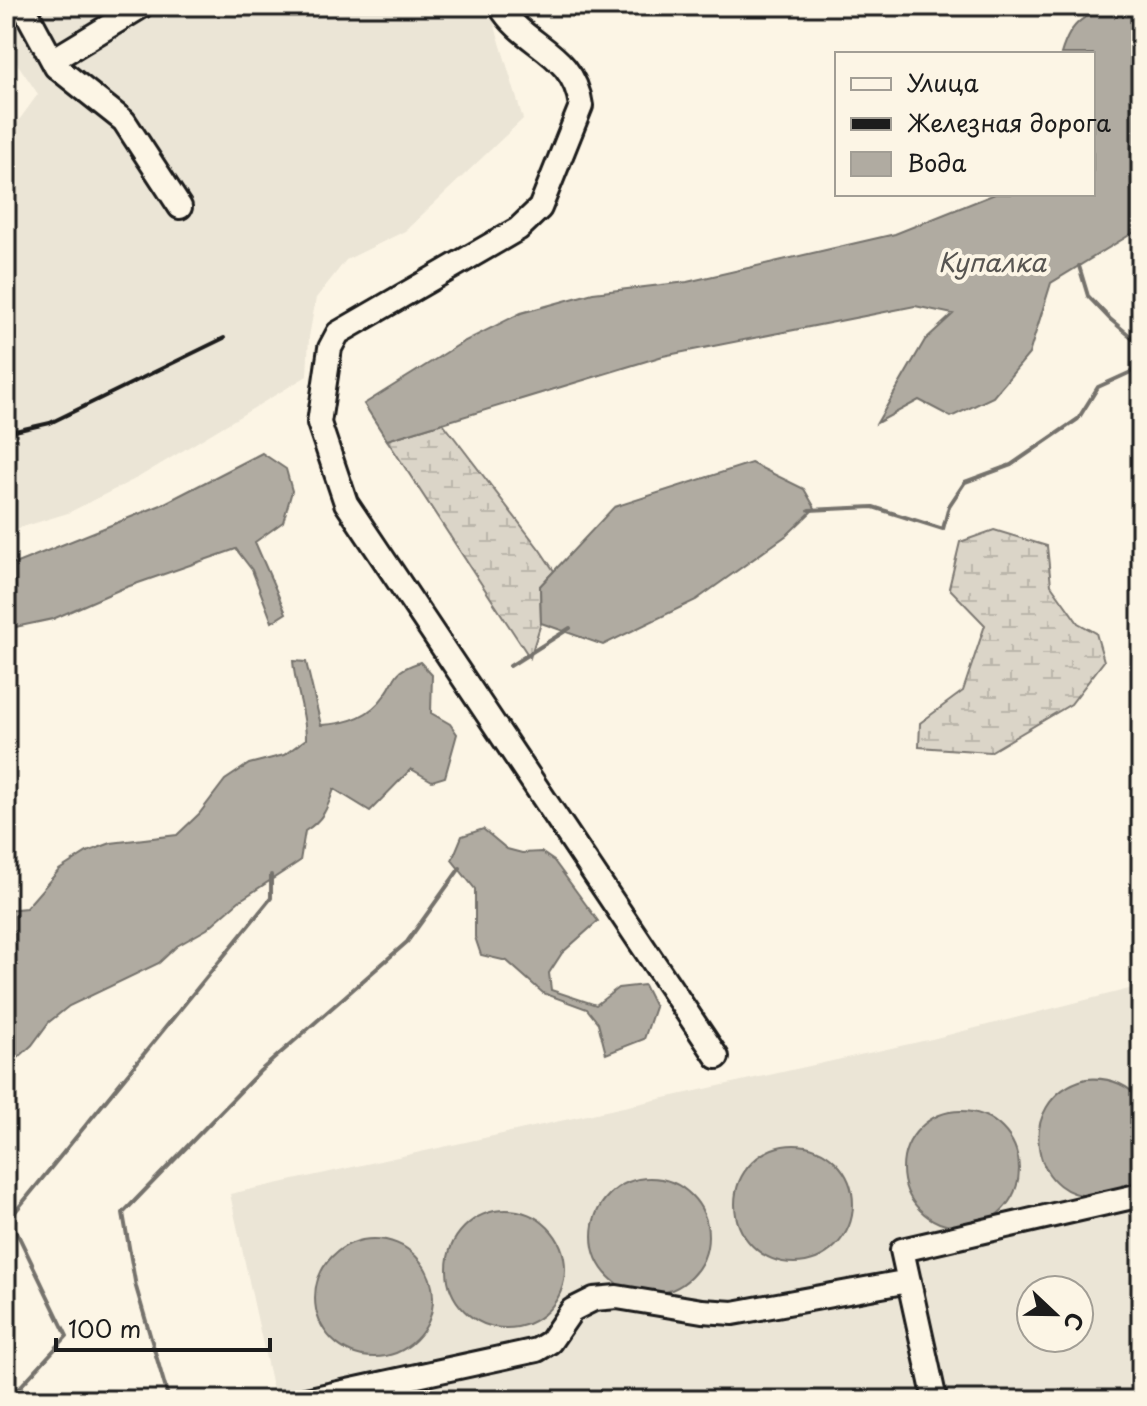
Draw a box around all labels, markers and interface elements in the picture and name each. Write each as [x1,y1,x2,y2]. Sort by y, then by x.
legend [835,52,1095,196]
text: Улица [907,64,979,100]
text: Железная дорога [907,104,1111,140]
text: Вода [907,144,966,180]
water label: Купалка [938,242,1047,281]
north arrow [1015,1274,1095,1354]
scale bar [56,1302,270,1352]
text: С [1057,1308,1093,1336]
text: 100 m [68,1310,141,1346]

